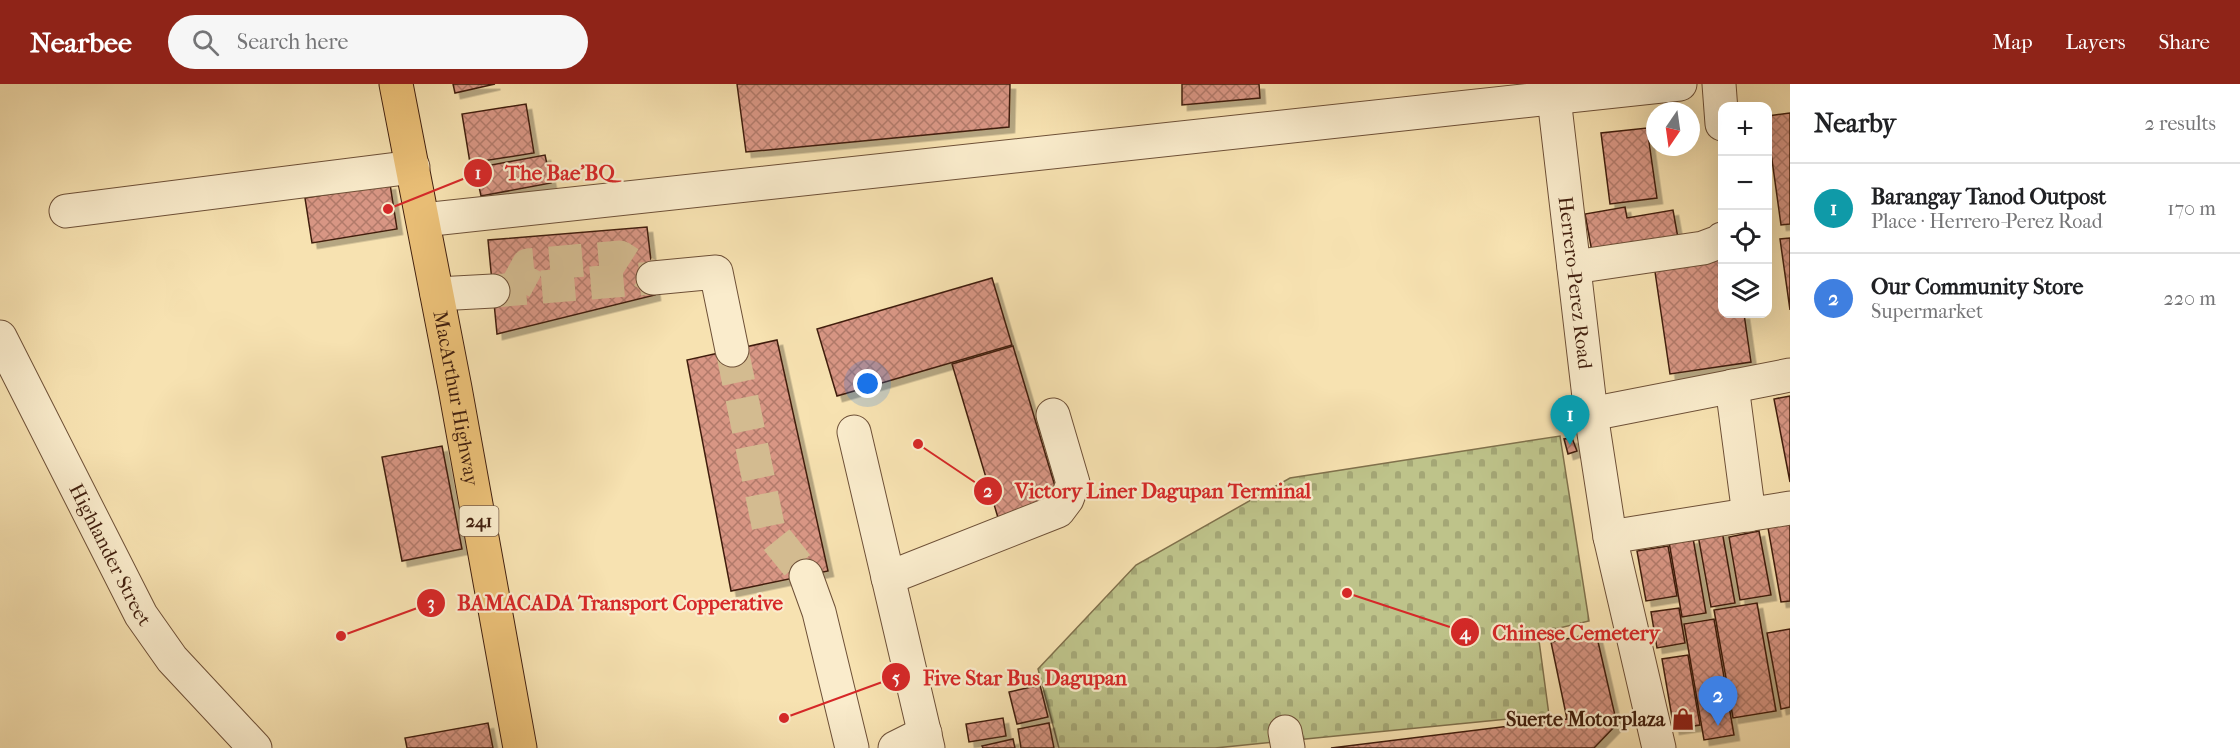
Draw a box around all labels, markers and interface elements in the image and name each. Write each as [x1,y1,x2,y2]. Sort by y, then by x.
search box [168,15,588,69]
text: Nearbee [30,26,132,59]
icon: search [189,26,222,59]
text: Search here [237,29,348,55]
text: Map [1992,30,2033,54]
text: Layers [2066,30,2125,54]
text: Share [2158,30,2210,54]
north arrow [1646,102,1700,156]
map controls [1718,102,1772,318]
button: + [1718,102,1772,156]
text: Nearby [1814,108,1896,139]
text: 2 results [2145,112,2216,135]
callout: The Bae'BQ [463,154,627,193]
button: − [1718,156,1772,210]
text: The Bae'BQ [504,161,621,185]
text: 1 [475,163,481,184]
text: Barangay Tanod Outpost [1871,184,2106,210]
street label: Herrero-Perez Road [1554,195,1597,371]
text: 1 [1830,197,1837,220]
text: 170 m [2167,197,2216,220]
button: locate [1718,210,1772,264]
text: Place · Herrero-Perez Road [1871,210,2103,233]
button: layers [1718,264,1772,318]
text: Our Community Store [1871,274,2083,300]
text: 2 [1828,287,1839,310]
text: 220 m [2163,287,2216,310]
text: Supermarket [1871,300,1983,323]
street label: MacArthur Highway [429,309,484,489]
your location [853,369,882,398]
pin: 1 [1550,396,1590,445]
callout: Victory Liner Dagupan Terminal [973,471,1323,510]
text: Victory Liner Dagupan Terminal [1014,479,1311,503]
street label: Highlander Street [65,480,156,630]
text: 2 [983,481,993,502]
road number: 241 [460,506,498,536]
callout: BAMACADA Transport Copperative [416,583,795,622]
text: BAMACADA Transport Copperative [457,591,783,615]
text: 3 [427,593,435,614]
callout: Chinese Cemetery [1450,613,1672,652]
text: Chinese Cemetery [1492,621,1662,645]
text: 4 [1459,623,1472,644]
callout: Five Star Bus Dagupan [881,658,1138,697]
text: Five Star Bus Dagupan [922,666,1128,690]
text: 5 [892,668,900,689]
pin: 2 [1698,676,1738,726]
shop icon: Suerte Motorplaza [1670,706,1696,732]
place label: Suerte Motorplaza [1506,708,1666,731]

